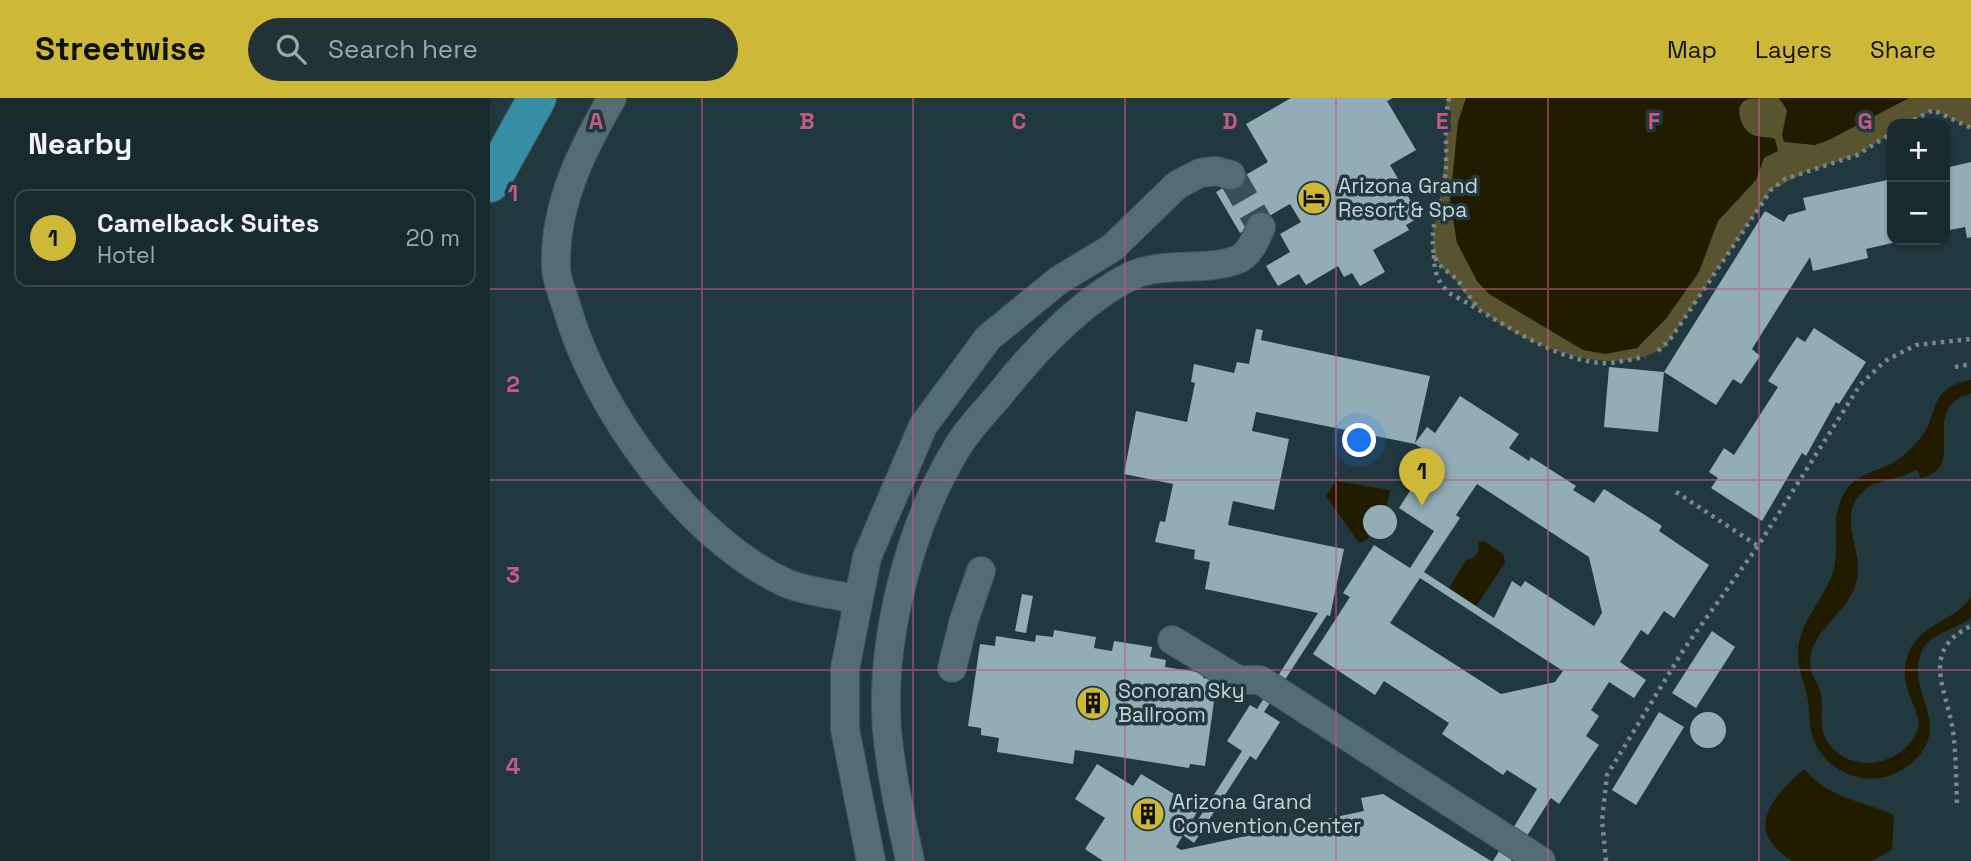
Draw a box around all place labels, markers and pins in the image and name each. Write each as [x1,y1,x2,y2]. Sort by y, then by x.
place label: Arizona Grand Resort & Spa [1338,172,1478,223]
hotel icon: Arizona Grand Resort & Spa [1295,179,1333,217]
pin: 1 [1399,448,1445,506]
place label: Sonoran Sky Ballroom [1118,677,1245,728]
building icon: Sonoran Sky Ballroom [1074,684,1112,722]
place label: Arizona Grand Convention Center [1172,788,1361,839]
building icon: Arizona Grand Convention Center [1129,795,1167,833]

